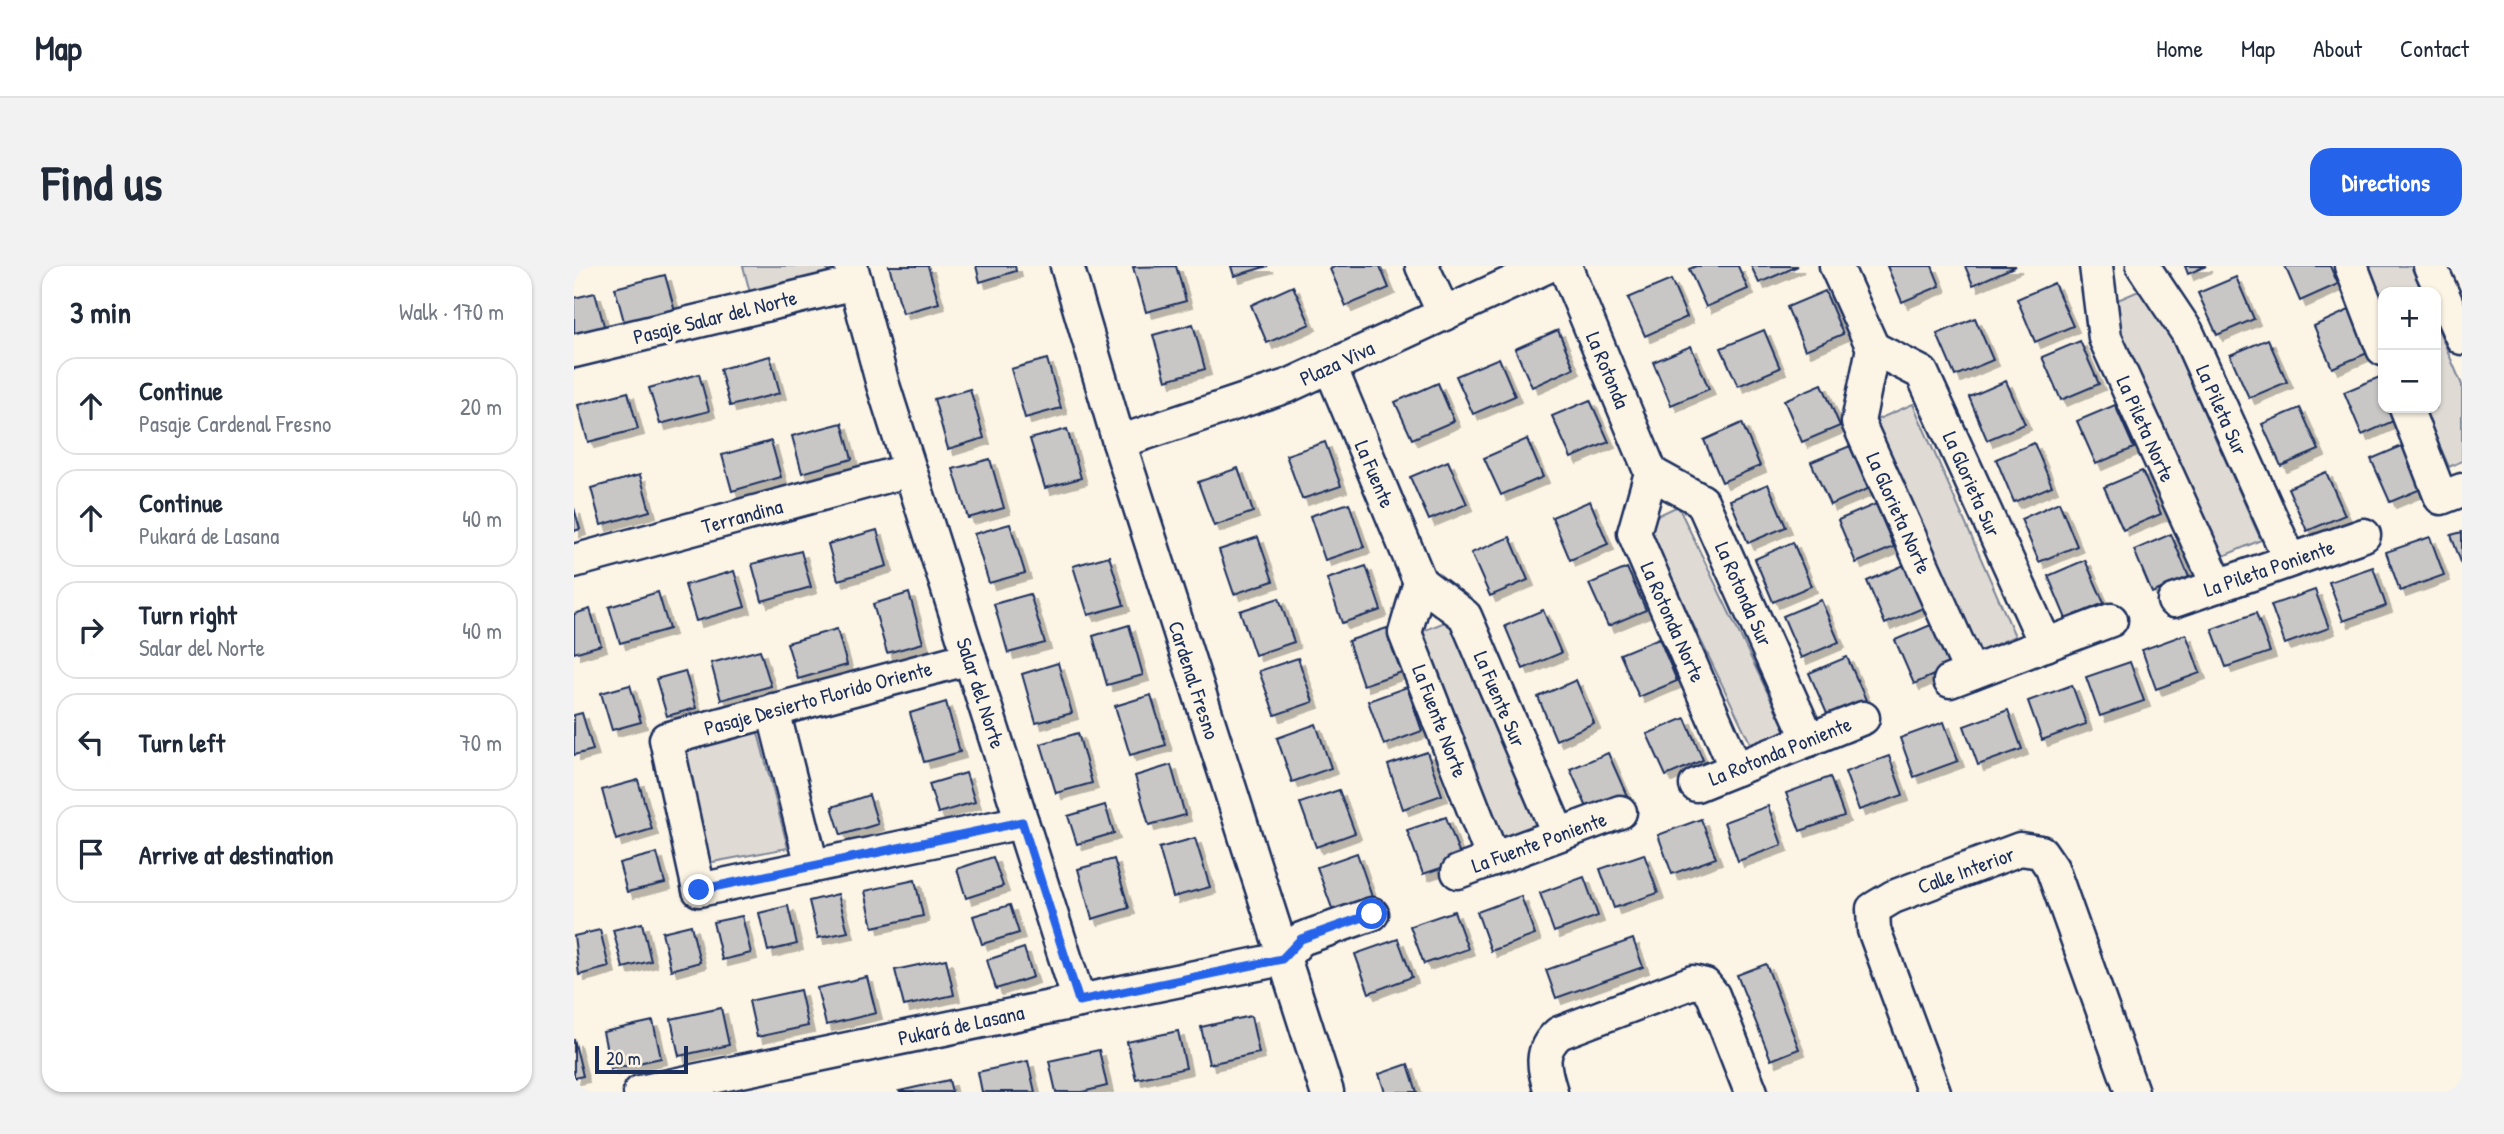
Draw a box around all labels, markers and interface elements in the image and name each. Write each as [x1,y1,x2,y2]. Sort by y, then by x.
text: Map [35,26,82,70]
text: Home [2156,32,2203,64]
text: Map [2241,32,2275,64]
text: About [2313,32,2362,64]
text: Contact [2400,32,2469,64]
button: Directions [2310,148,2462,216]
text: Find us [42,149,162,215]
street label: Pasaje Salar del Norte [630,283,800,351]
map controls [2378,287,2441,413]
button: + [2378,287,2441,350]
text: 3 min [70,292,131,332]
text: Walk · 170 m [399,296,504,327]
street label: La Rotonda [1579,327,1637,413]
street label: Plaza Viva [1295,333,1379,393]
button: − [2378,350,2441,413]
street label: La Pileta Sur [2189,360,2255,460]
street label: La Pileta Norte [2110,371,2182,487]
text: Continue [139,373,223,408]
icon: ahead [72,387,110,425]
text: 20 m [460,391,502,422]
text: Pasaje Cardenal Fresno [139,408,331,439]
street label: La Glorieta Sur [1936,427,2008,541]
street label: La Fuente [1348,436,1402,512]
street label: La Glorieta Norte [1859,448,1939,578]
text: Continue [139,485,223,520]
street label: Terrandina [698,491,786,541]
icon: ahead [72,499,110,537]
text: 40 m [462,503,502,534]
text: Pukará de Lasana [139,520,279,551]
street label: La Pileta Poniente [2200,532,2338,604]
street label: La Rotonda Sur [1708,537,1780,651]
street label: La Rotonda Norte [1634,557,1712,687]
text: Turn right [139,597,237,632]
icon: right [72,611,110,649]
text: 40 m [462,615,502,646]
street label: Cardenal Fresno [1161,617,1227,743]
text: Salar del Norte [139,632,265,663]
street label: Salar del Norte [949,634,1013,752]
street label: La Fuente Sur [1467,647,1533,751]
street label: Pasaje Desierto Florido Oriente [701,654,935,742]
street label: La Fuente Norte [1405,660,1475,782]
street label: La Rotonda Poniente [1704,709,1856,793]
icon: left [72,723,110,761]
text: Turn left [139,725,225,760]
text: 70 m [459,727,502,758]
street label: La Fuente Poniente [1468,804,1610,880]
icon: arrive [72,835,110,873]
text: Arrive at destination [139,837,334,872]
street label: Calle Interior [1913,839,2019,901]
route end [683,874,714,905]
route start [1356,898,1387,929]
street label: Pukará de Lasana [895,998,1027,1052]
scale bar [595,1043,688,1075]
text: 20 m [606,1045,641,1071]

